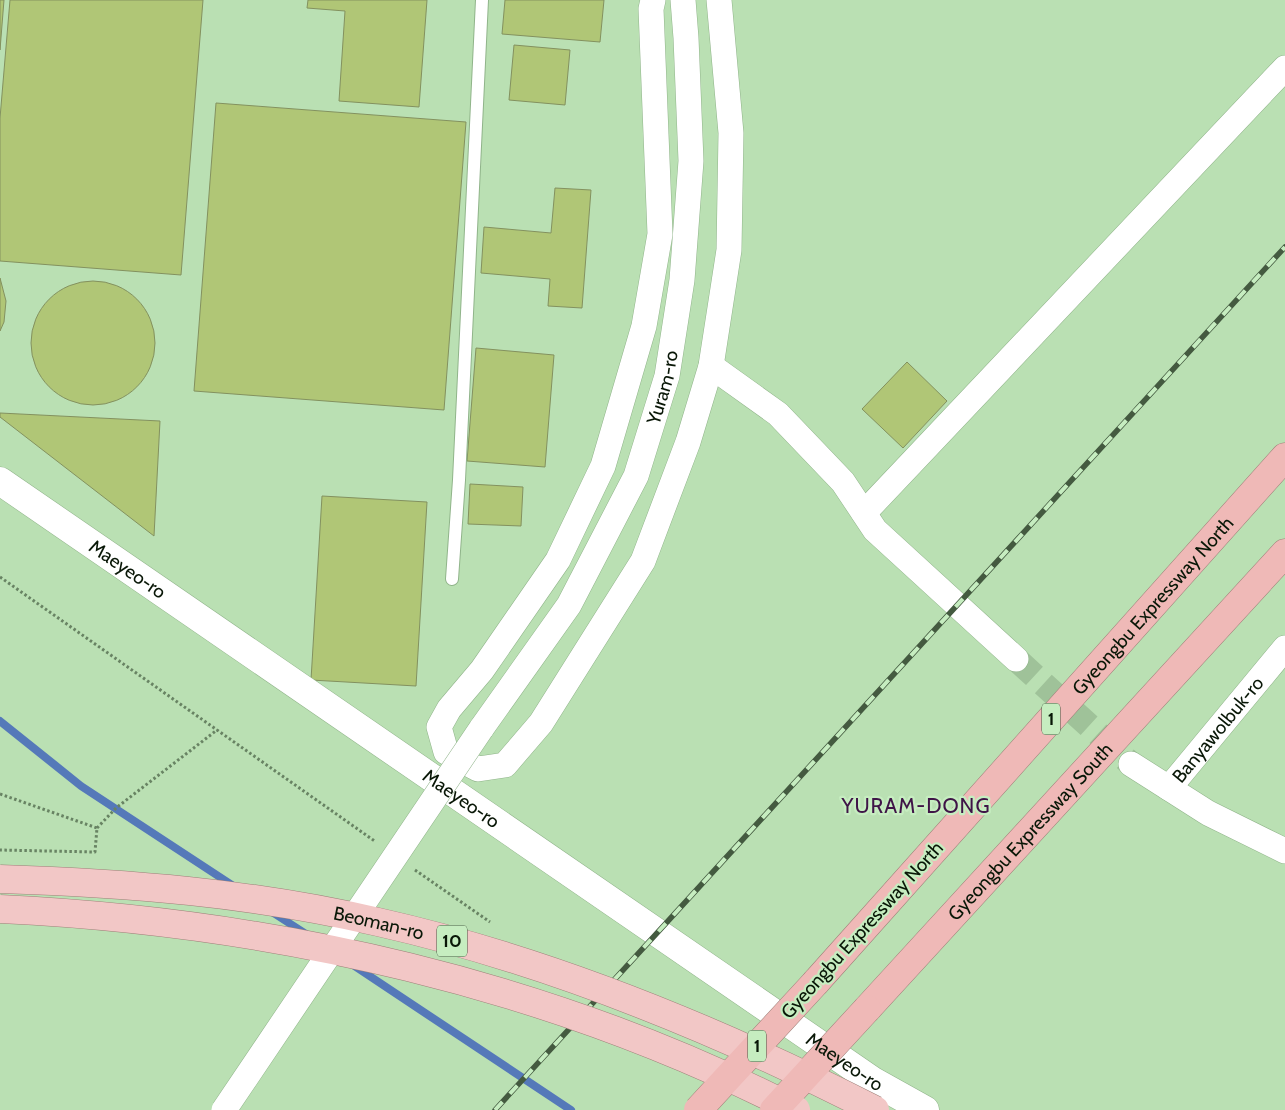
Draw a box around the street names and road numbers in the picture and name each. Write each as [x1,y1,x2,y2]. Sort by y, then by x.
street label: Yuram-ro [641,349,682,428]
street label: Gyeongbu Expressway North [1067,512,1238,699]
street label: Maeyeo-ro [85,534,171,603]
street label: Banyawolbuk-ro [1167,672,1268,787]
road number: 1 [1042,704,1060,734]
street label: Gyeongbu Expressway South [943,738,1117,925]
street label: Maeyeo-ro [419,764,504,833]
street label: Gyeongbu Expressway North [776,837,948,1023]
street label: Beoman-ro [332,901,427,944]
road number: 10 [437,926,467,956]
street label: Maeyeo-ro [802,1027,887,1096]
road number: 1 [748,1030,766,1062]

